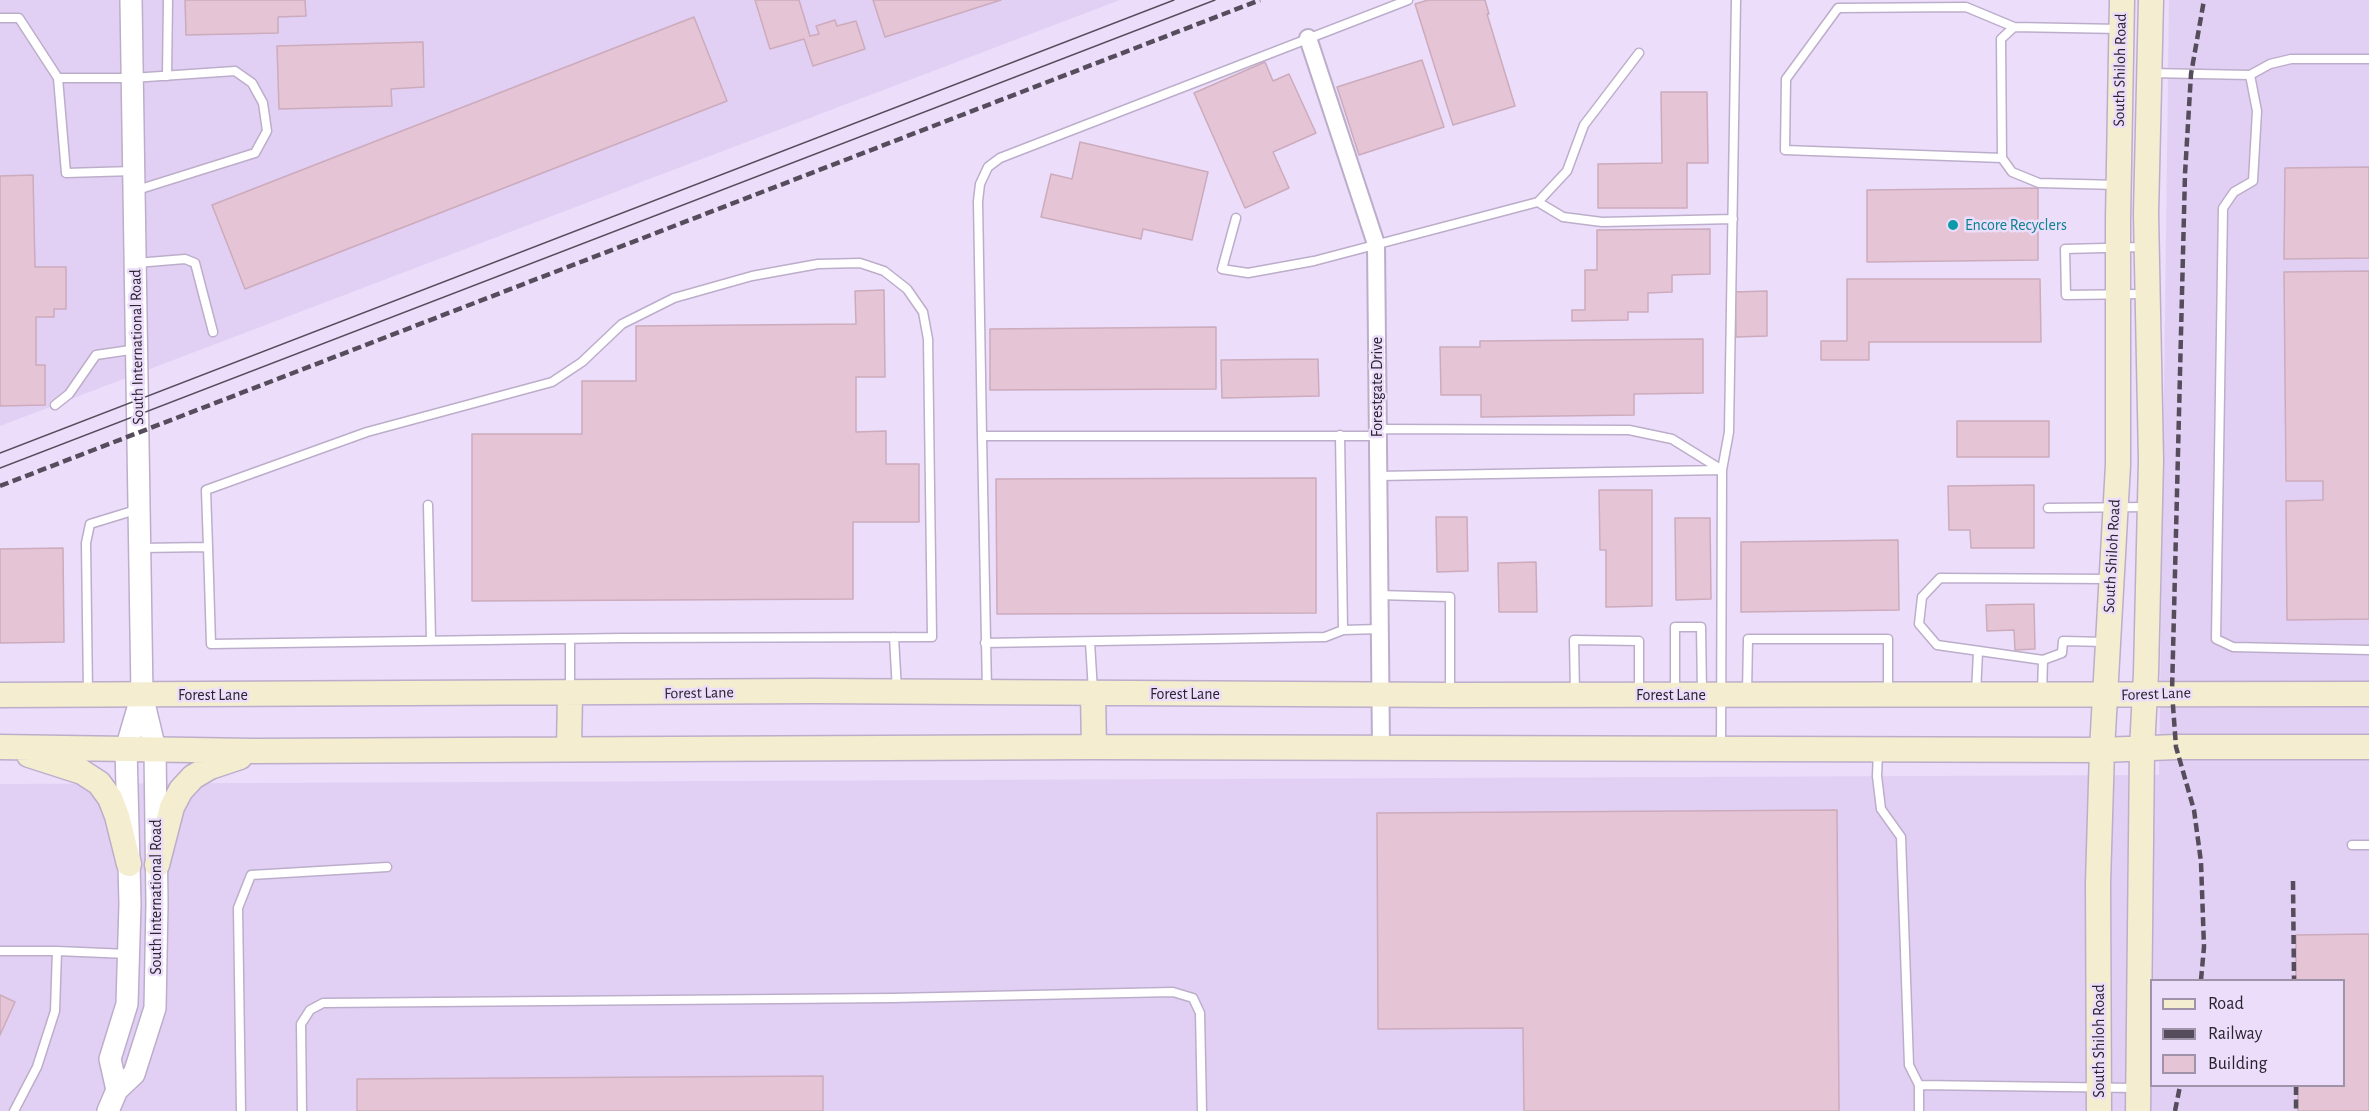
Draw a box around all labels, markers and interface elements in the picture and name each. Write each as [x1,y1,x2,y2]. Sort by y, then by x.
street label: South Shiloh Road [2109,13,2131,127]
place label: Encore Recyclers [1965,215,2067,235]
marker: Encore Recyclers [1946,218,1960,232]
street label: South International Road [126,269,148,425]
street label: Forestgate Drive [1367,337,1387,437]
street label: South Shiloh Road [2099,499,2125,613]
street label: Forest Lane [664,683,734,703]
street label: Forest Lane [2121,683,2191,705]
street label: Forest Lane [1150,684,1220,704]
street label: Forest Lane [178,685,248,705]
street label: Forest Lane [1636,685,1706,705]
street label: South International Road [146,819,166,975]
legend [2150,979,2345,1087]
street label: South Shiloh Road [2089,984,2109,1098]
text: Road [2208,995,2244,1013]
text: Railway [2208,1025,2262,1043]
text: Building [2208,1055,2267,1073]

